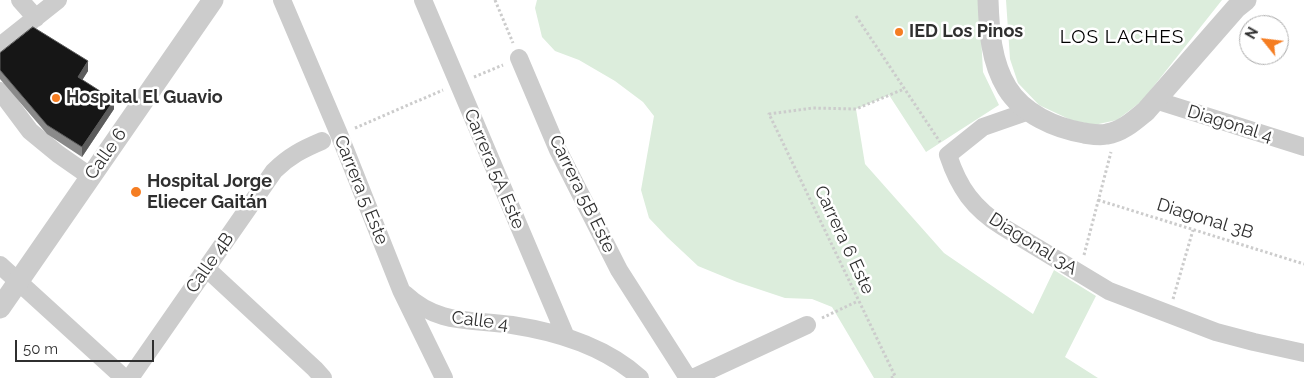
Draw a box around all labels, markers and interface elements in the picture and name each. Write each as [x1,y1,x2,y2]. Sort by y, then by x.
north arrow [1239,15,1289,65]
place label: IED Los Pinos [909,21,1023,43]
text: N [1242,25,1261,42]
marker: IED Los Pinos [893,26,905,38]
district label: LOS LACHES [1058,26,1186,48]
place label: Hospital El Guavio [66,87,223,109]
marker: Hospital El Guavio [50,92,62,104]
street label: Diagonal 4 [1185,101,1275,147]
street label: Carrera 5A Este [459,106,529,232]
street label: Calle 6 [81,124,131,184]
street label: Carrera 5 Este [329,132,393,248]
street label: Carrera 5B Este [544,132,620,256]
place label: Hospital Jorge Eliecer Gaitán [147,171,272,213]
street label: Carrera 6 Este [809,182,879,298]
marker: Hospital Jorge Eliecer Gaitán [129,185,143,199]
street label: Diagonal 3B [1154,194,1256,244]
street label: Diagonal 3A [985,208,1081,280]
street label: Calle 4B [181,229,239,297]
street label: Calle 4 [450,307,510,335]
scale bar [18,330,156,362]
text: 50 m [23,340,58,358]

